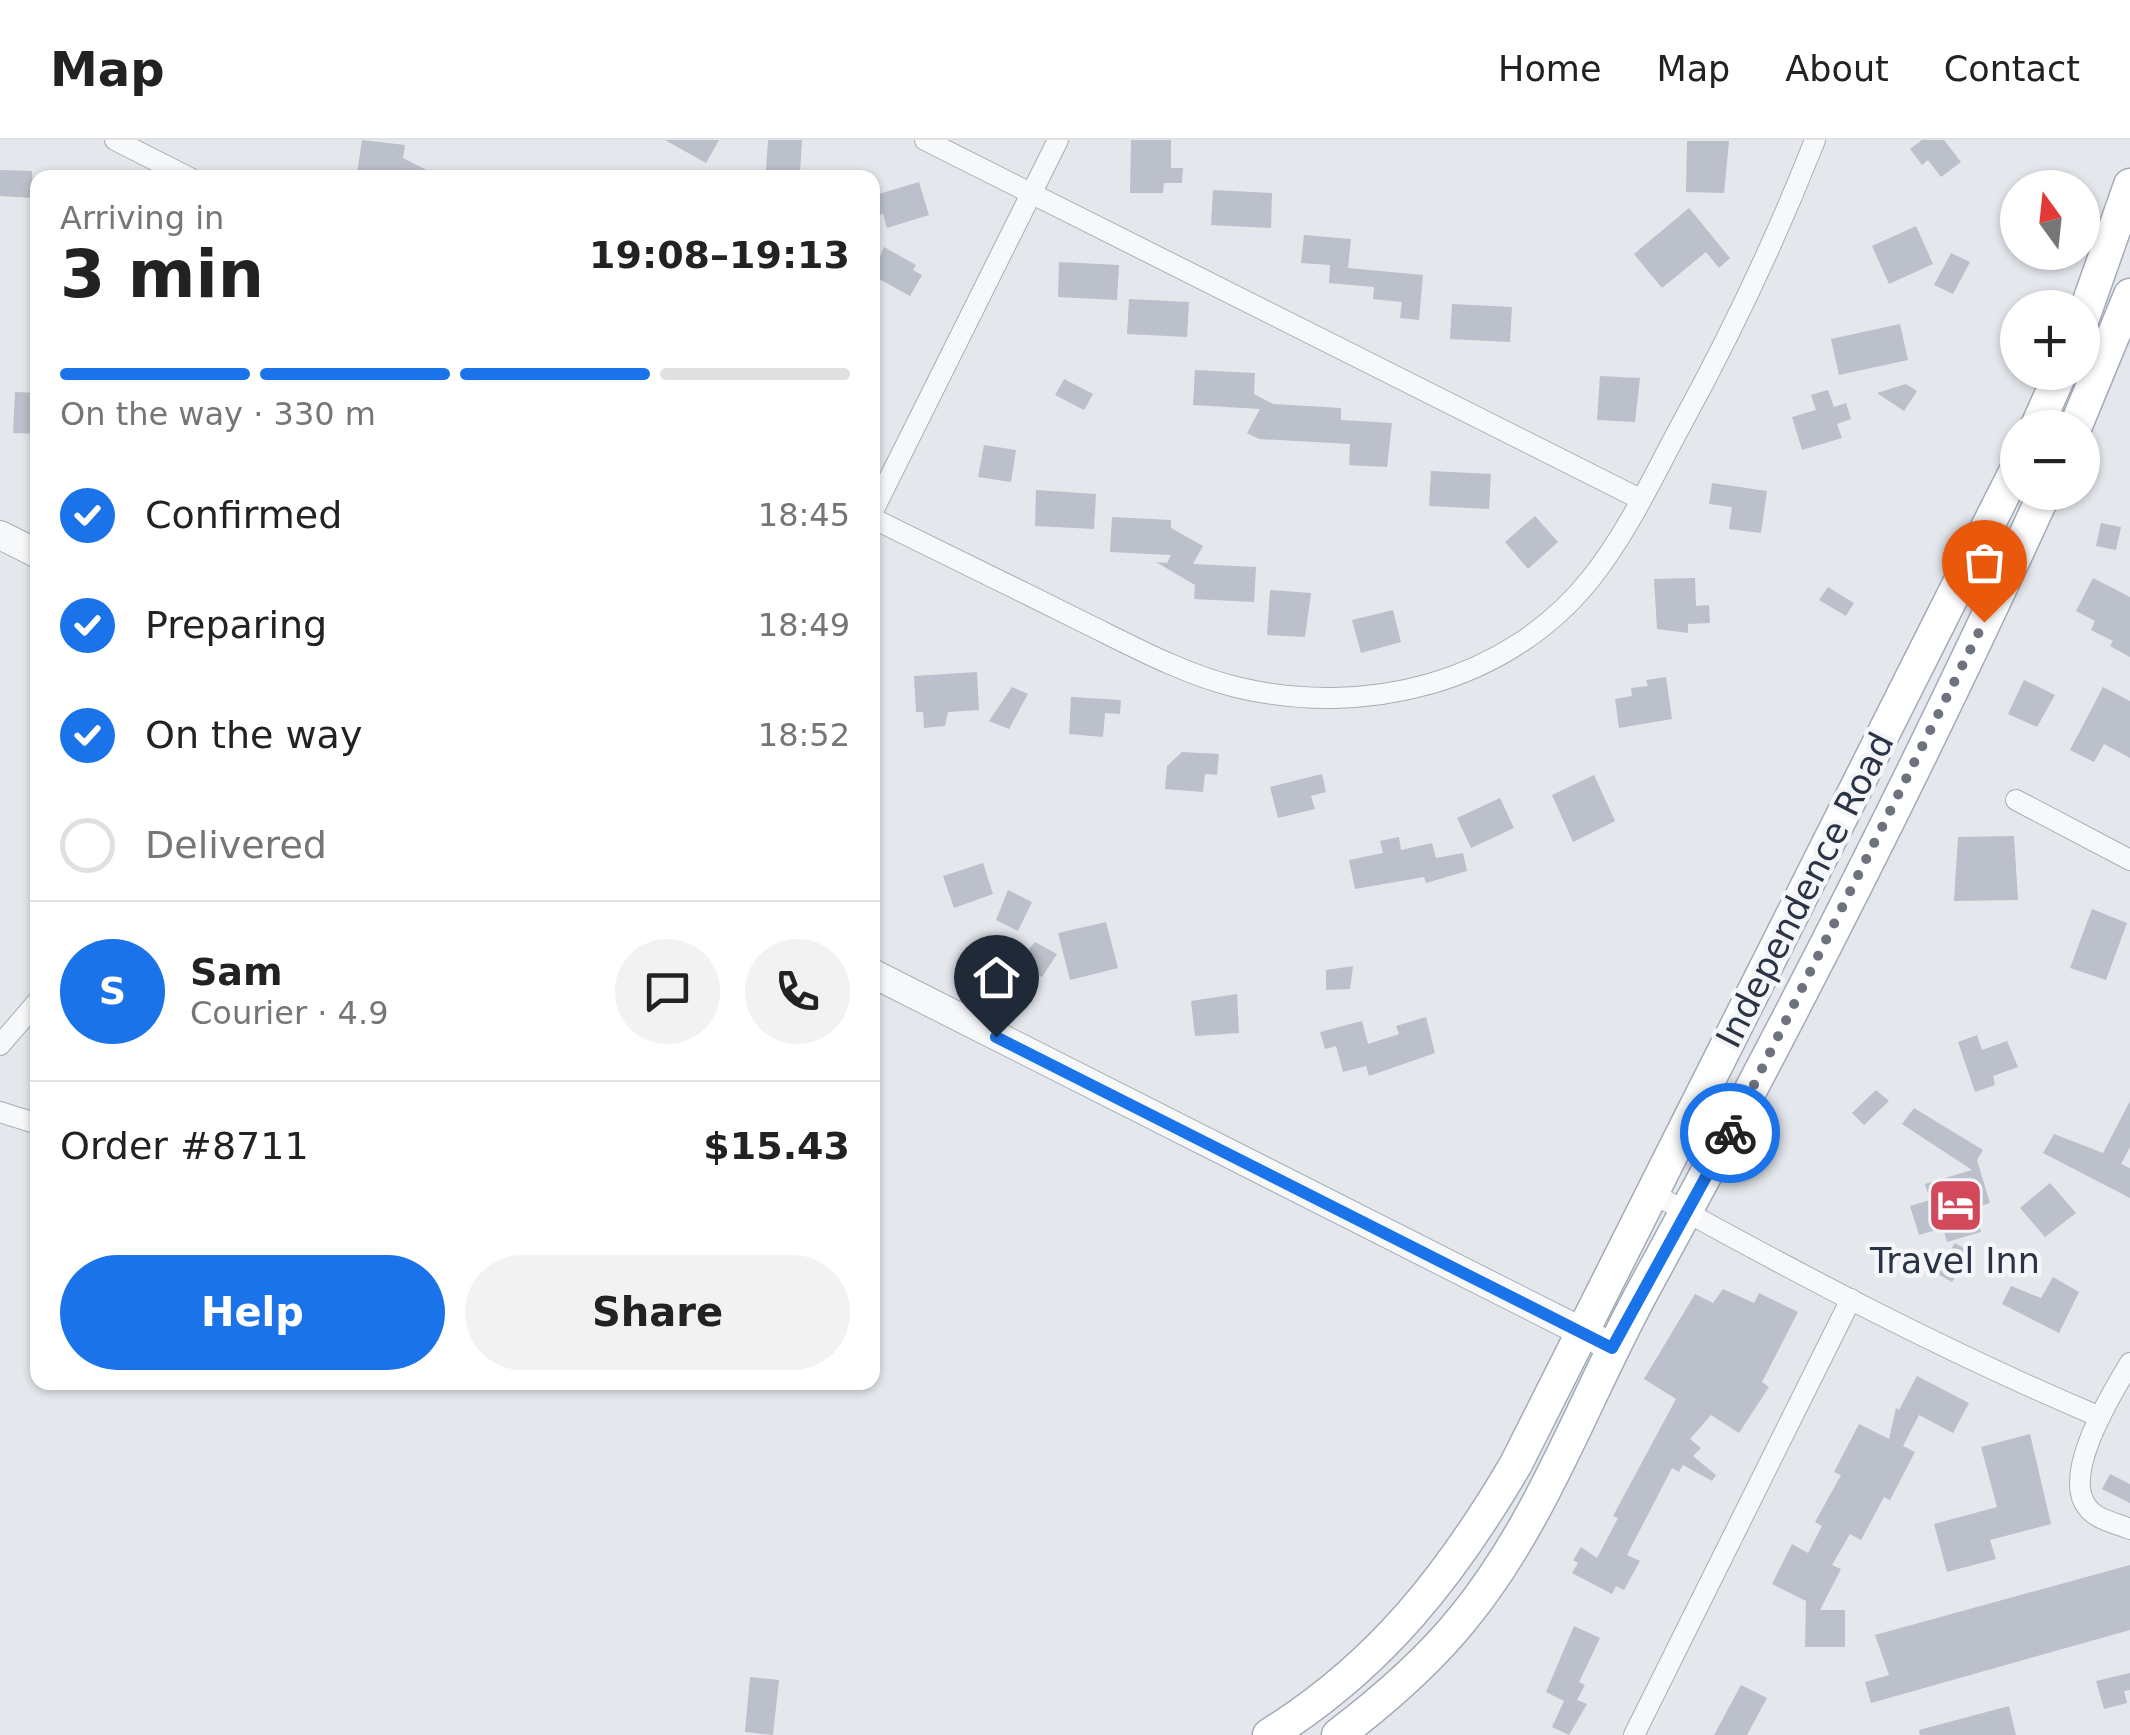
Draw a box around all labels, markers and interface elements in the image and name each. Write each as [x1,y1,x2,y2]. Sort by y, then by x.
text: Map [50,41,165,97]
text: Home [1498,49,1601,89]
text: Map [1656,49,1730,89]
text: About [1785,49,1889,89]
text: Contact [1944,49,2080,89]
north arrow [2000,170,2100,270]
map controls [2000,170,2100,510]
text: Arriving in [60,199,224,237]
text: 19:08–19:13 [589,233,850,277]
text: 3 min [60,237,264,312]
button: + [2000,290,2100,390]
text: On the way · 330 m [60,395,376,433]
button: − [2000,410,2100,510]
icon: check [60,488,115,543]
text: Confirmed [145,493,342,537]
text: 18:45 [758,496,850,534]
pin [1942,520,2027,623]
icon: bag [1957,535,2012,590]
icon: check [60,598,115,653]
text: Preparing [145,603,327,647]
text: 18:49 [758,606,850,644]
icon: check [60,708,115,763]
text: On the way [145,713,362,757]
text: 18:52 [758,716,850,754]
street label: Independence Road [1708,726,1902,1054]
text: Delivered [145,823,327,867]
pin [954,935,1039,1038]
button: chat [615,939,720,1044]
button: phone [745,939,850,1044]
text: Sam [190,950,283,994]
icon: home [969,950,1024,1005]
text: S [99,969,126,1013]
text: Courier · 4.9 [190,994,389,1032]
courier [1680,1083,1780,1183]
icon: bike [1703,1106,1758,1161]
text: Order #8711 [60,1124,309,1168]
text: $15.43 [703,1124,850,1168]
hotel icon: Travel Inn [1925,1175,1985,1235]
place label: Travel Inn [1869,1241,2040,1281]
button: Help [60,1255,445,1370]
button: Share [465,1255,850,1370]

